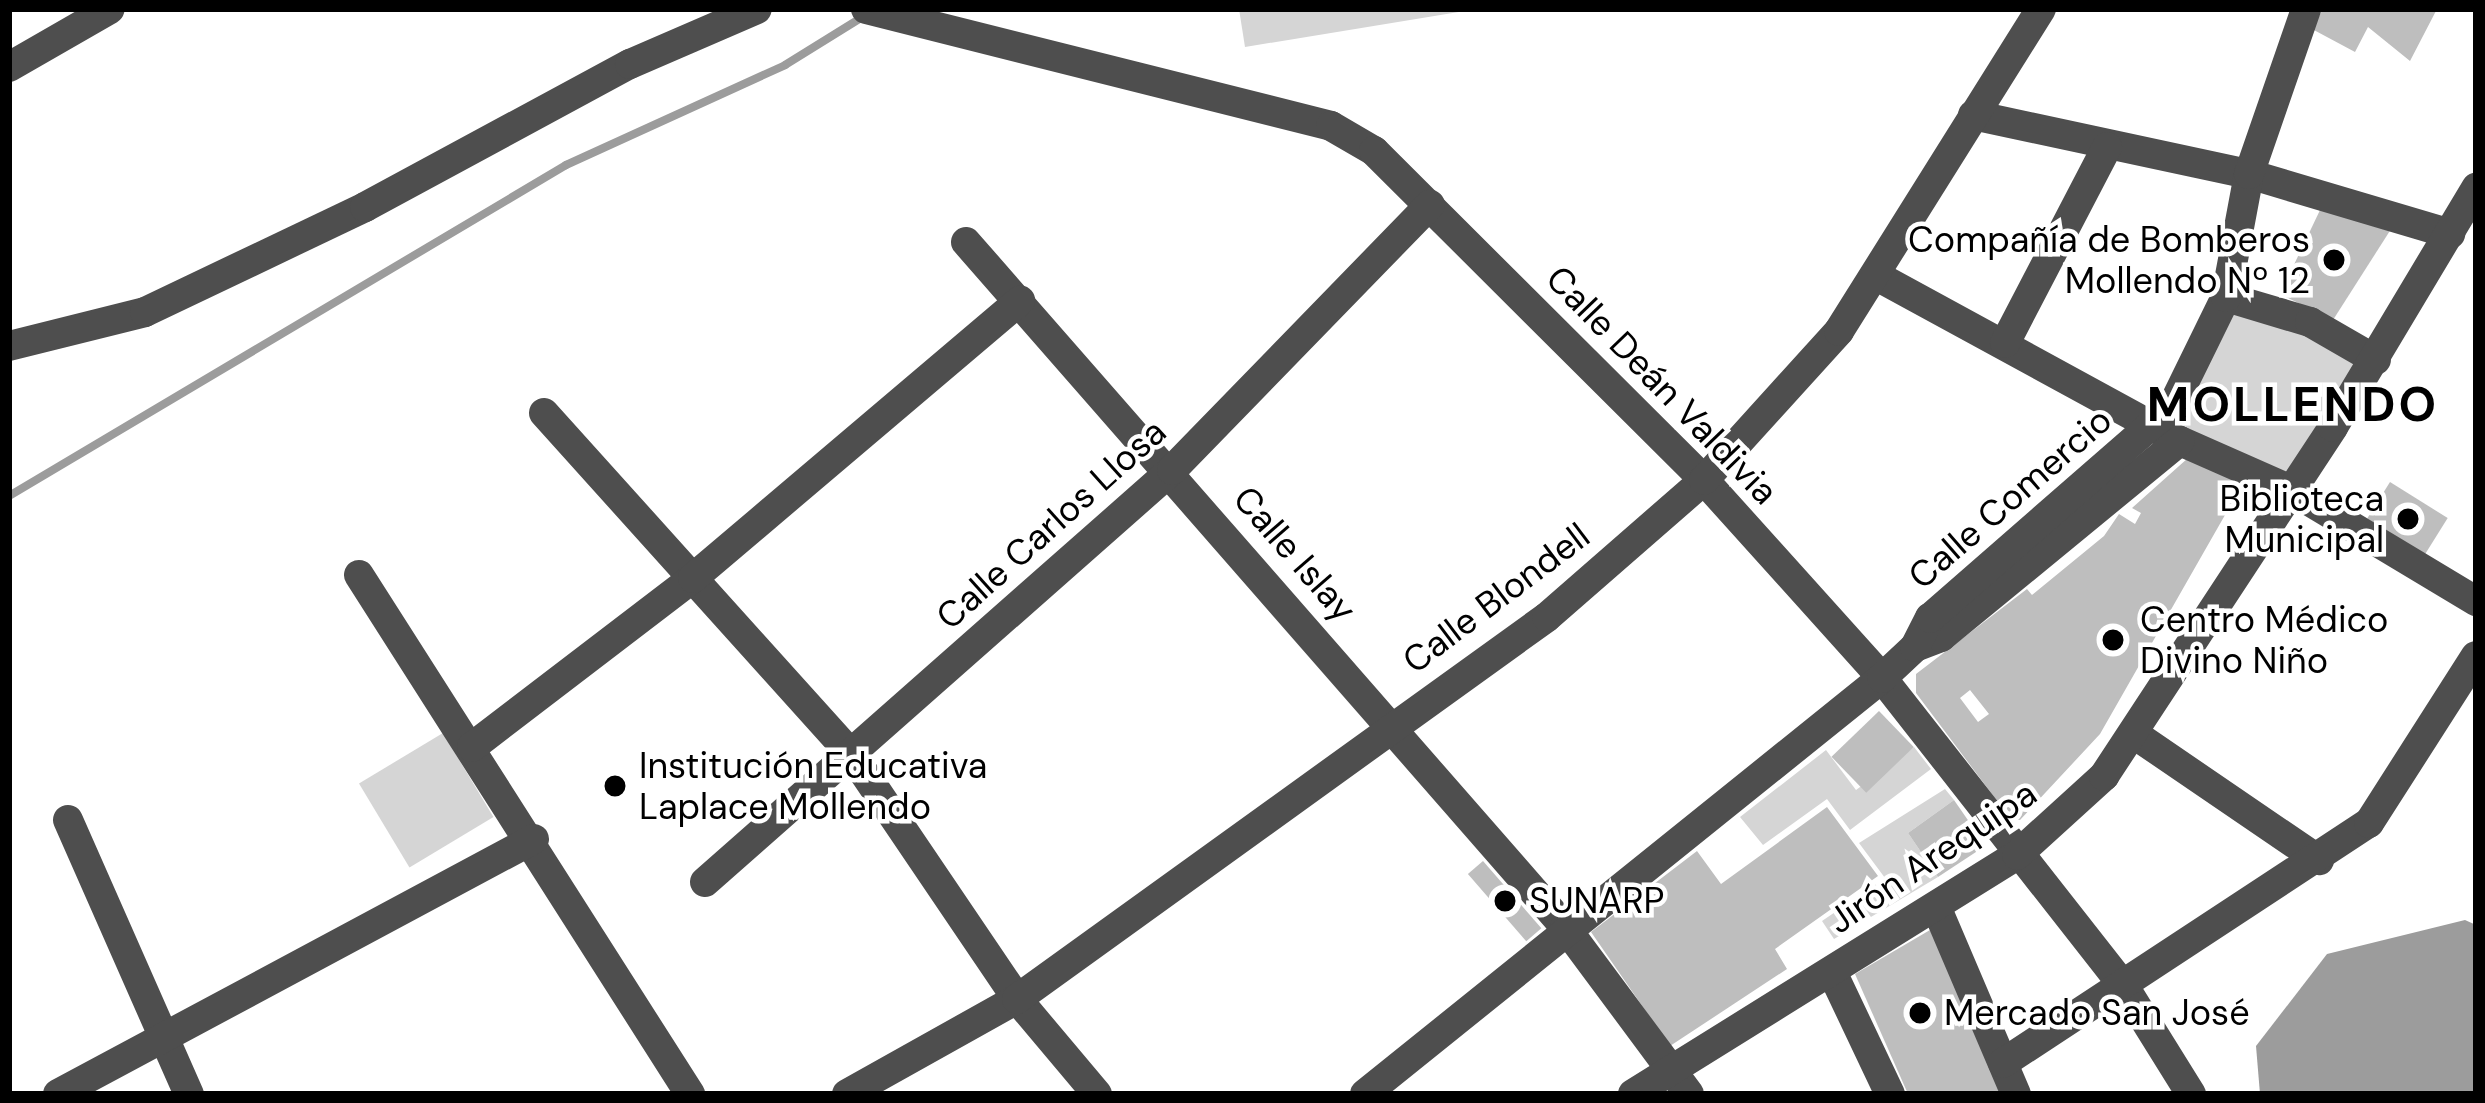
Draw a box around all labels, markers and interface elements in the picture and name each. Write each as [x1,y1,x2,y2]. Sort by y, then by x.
place label: Compañía de Bomberos Mollendo Nº 12 [1908,217,2310,302]
marker: Compañía de Bomberos Mollendo Nº 12 [2321,247,2347,273]
street label: Calle Deán Valdivia [1537,257,1787,513]
district label: MOLLENDO [2147,376,2439,434]
street label: Calle Comercio [1900,398,2120,598]
street label: Calle Carlos Llosa [928,410,1174,638]
place label: Biblioteca Municipal [2220,476,2384,561]
street label: Calle Islay [1225,478,1365,630]
marker: Biblioteca Municipal [2395,506,2421,532]
street label: Calle Blondell [1394,514,1598,682]
place label: Centro Médico Divino Niño [2140,597,2388,682]
marker: Centro Médico Divino Niño [2097,624,2129,656]
place label: Institución Educativa Laplace Mollendo [639,743,987,828]
street label: Jirón Arequipa [1820,771,2044,943]
marker: Institución Educativa Laplace Mollendo [602,773,628,799]
place label: SUNARP [1529,879,1665,923]
marker: SUNARP [1492,888,1518,914]
place label: Mercado San José [1944,991,2250,1035]
marker: Mercado San José [1907,1000,1933,1026]

